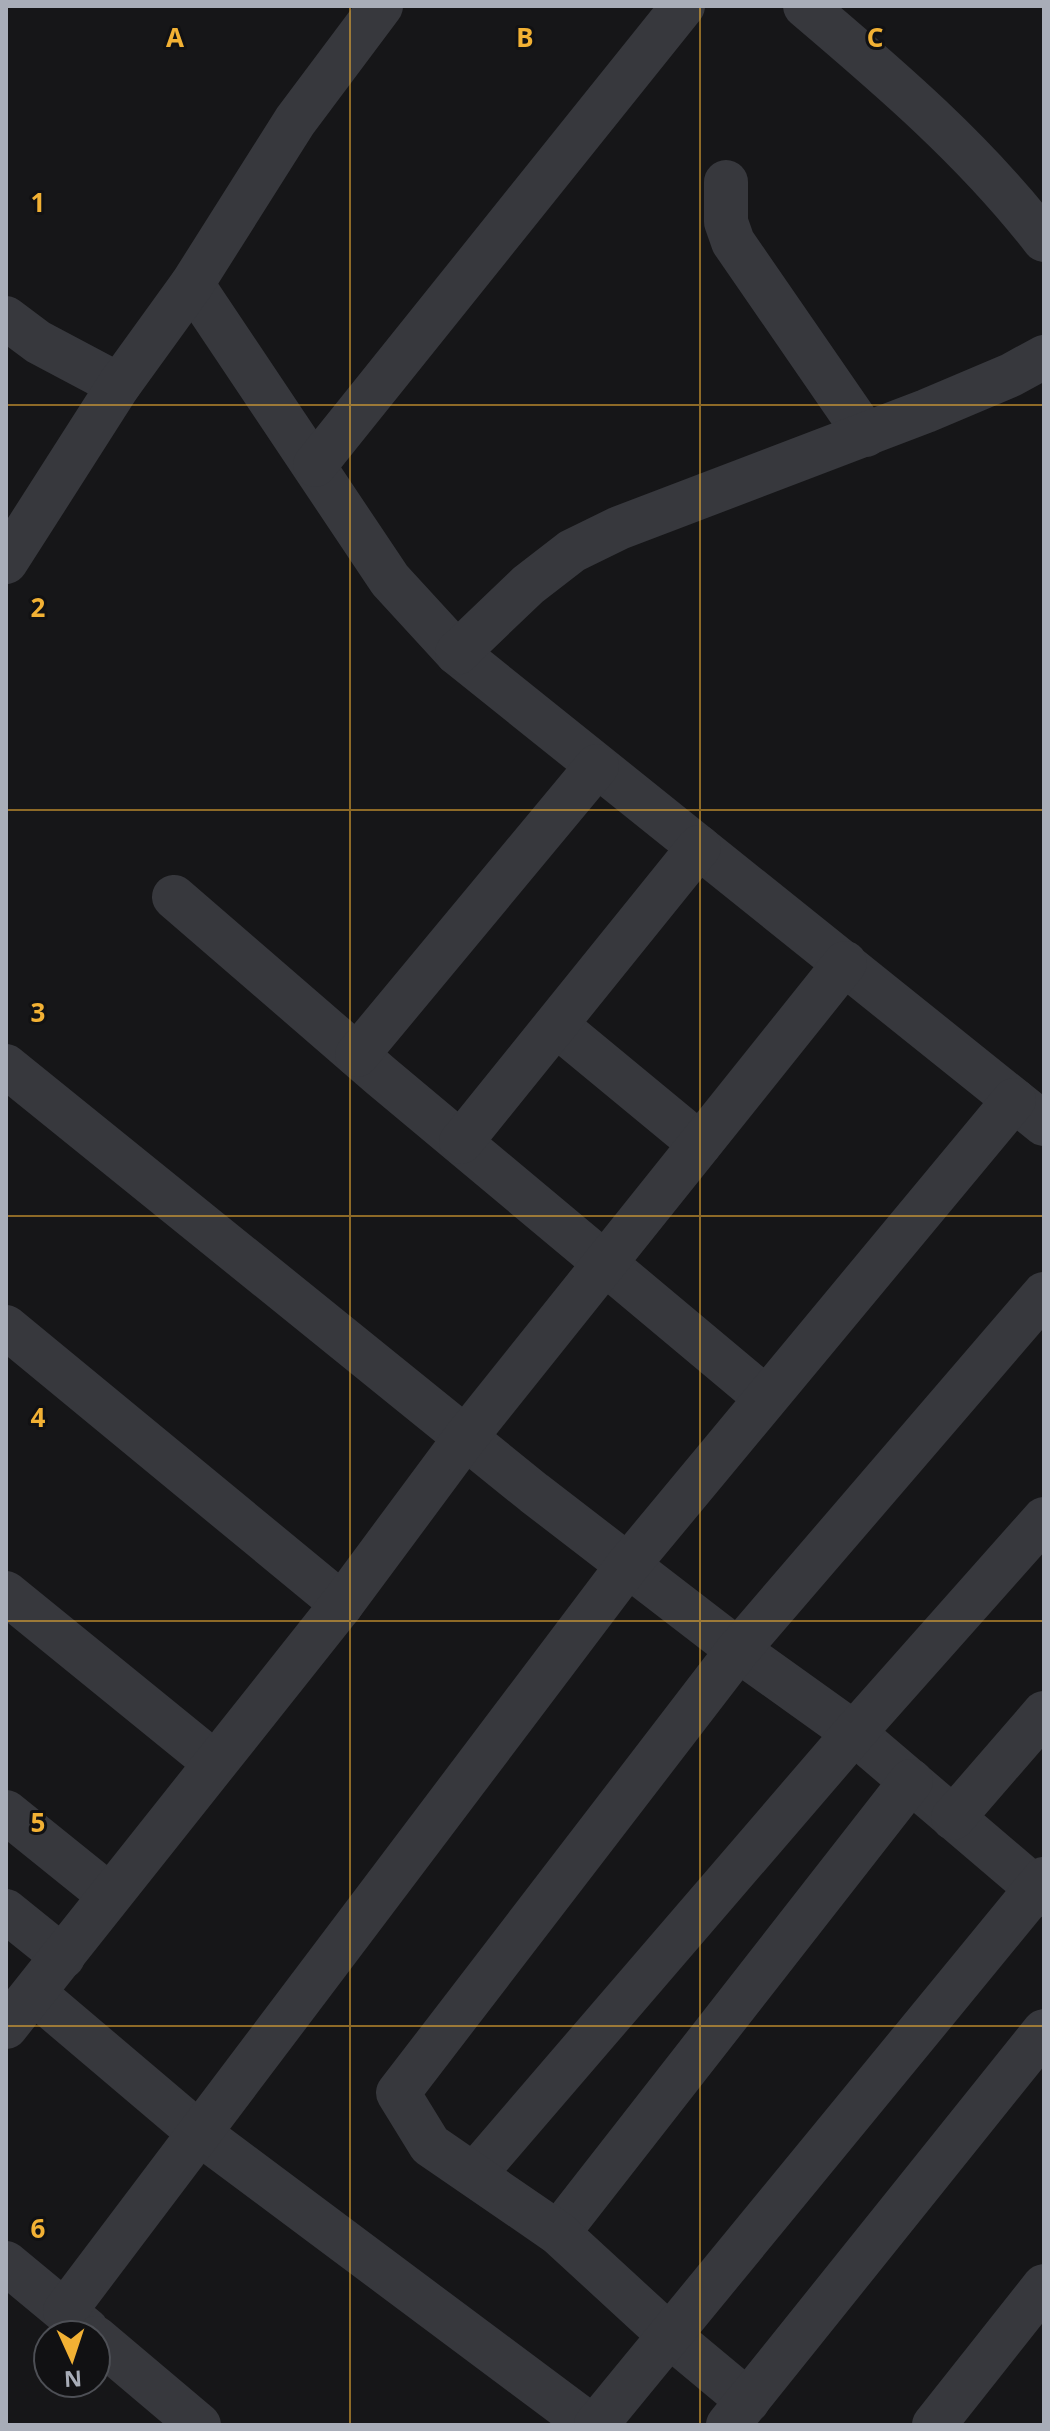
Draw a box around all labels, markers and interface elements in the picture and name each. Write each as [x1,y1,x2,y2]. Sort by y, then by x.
text: A [166,19,184,55]
text: B [516,19,534,55]
text: C [867,19,883,55]
text: 1 [31,184,45,220]
text: 2 [31,589,46,625]
text: 3 [31,994,45,1030]
text: 4 [31,1399,46,1435]
text: 5 [31,1804,45,1840]
text: 6 [31,2210,46,2246]
north arrow [32,2319,112,2399]
text: N [63,2365,83,2395]

